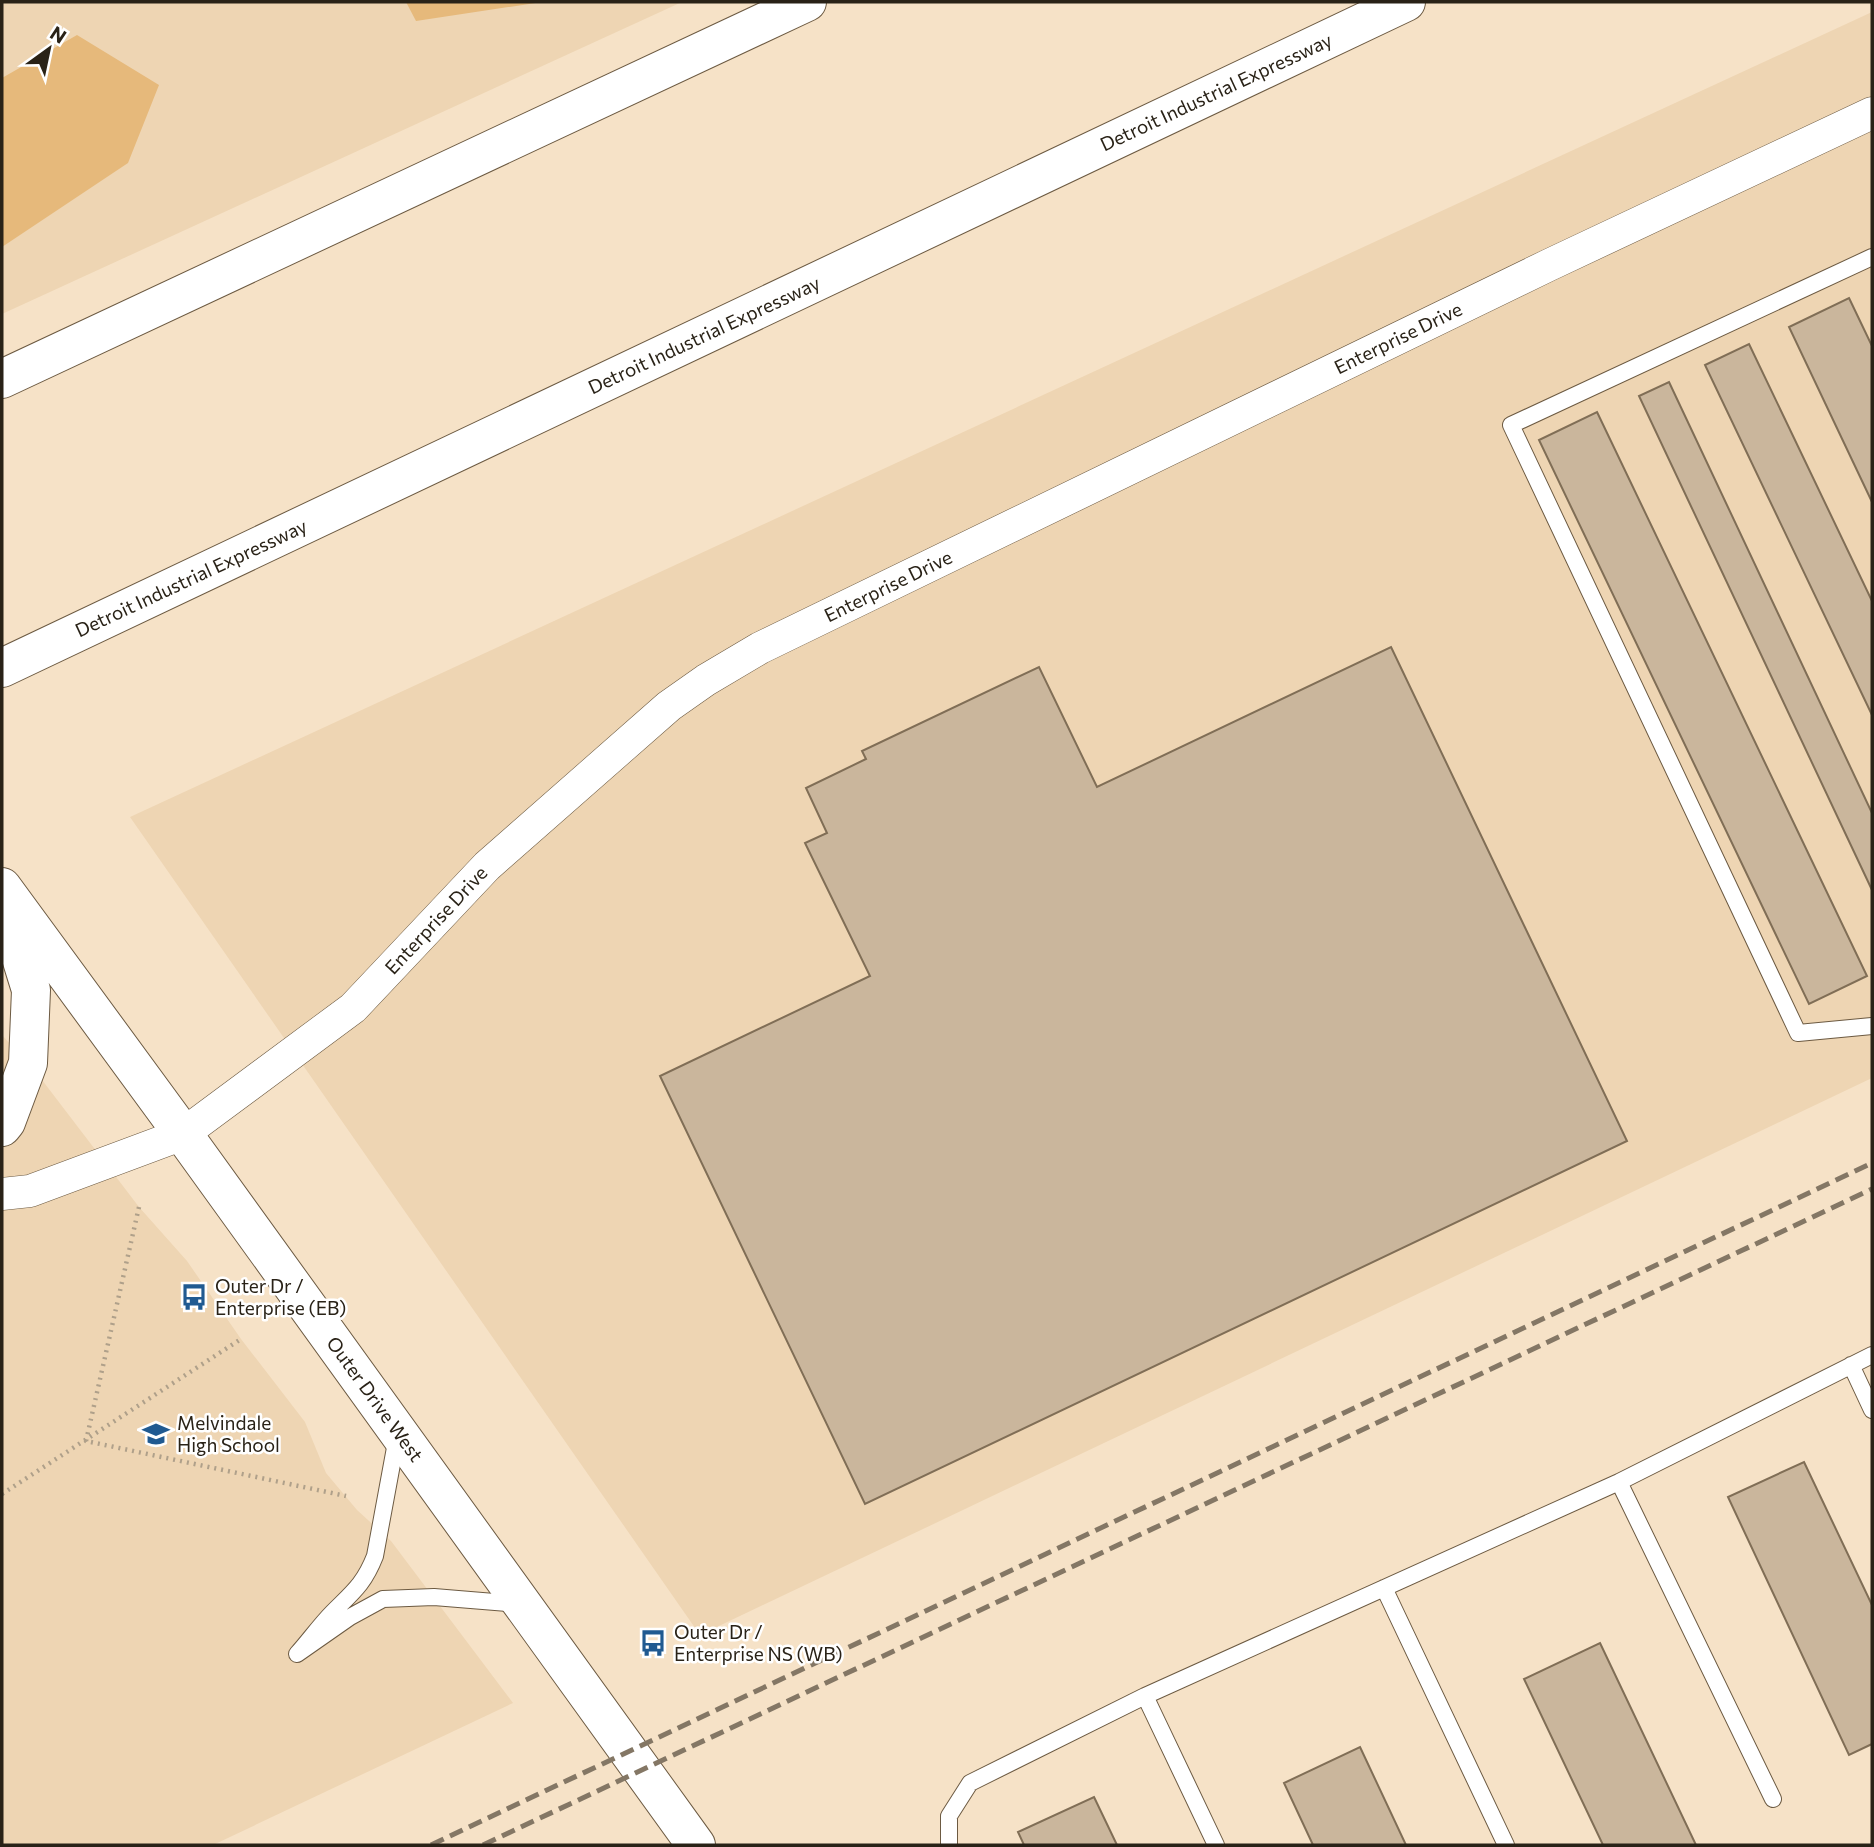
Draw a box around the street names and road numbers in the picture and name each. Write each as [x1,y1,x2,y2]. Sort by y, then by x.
street label: Detroit Industrial Expressway [1096,28,1336,155]
street label: Detroit Industrial Expressway [584,271,824,398]
street label: Enterprise Drive [1330,297,1465,378]
street label: Detroit Industrial Expressway [71,514,311,641]
street label: Enterprise Drive [820,545,955,626]
street label: Enterprise Drive [380,861,492,978]
street label: Outer Drive West [322,1332,429,1466]

